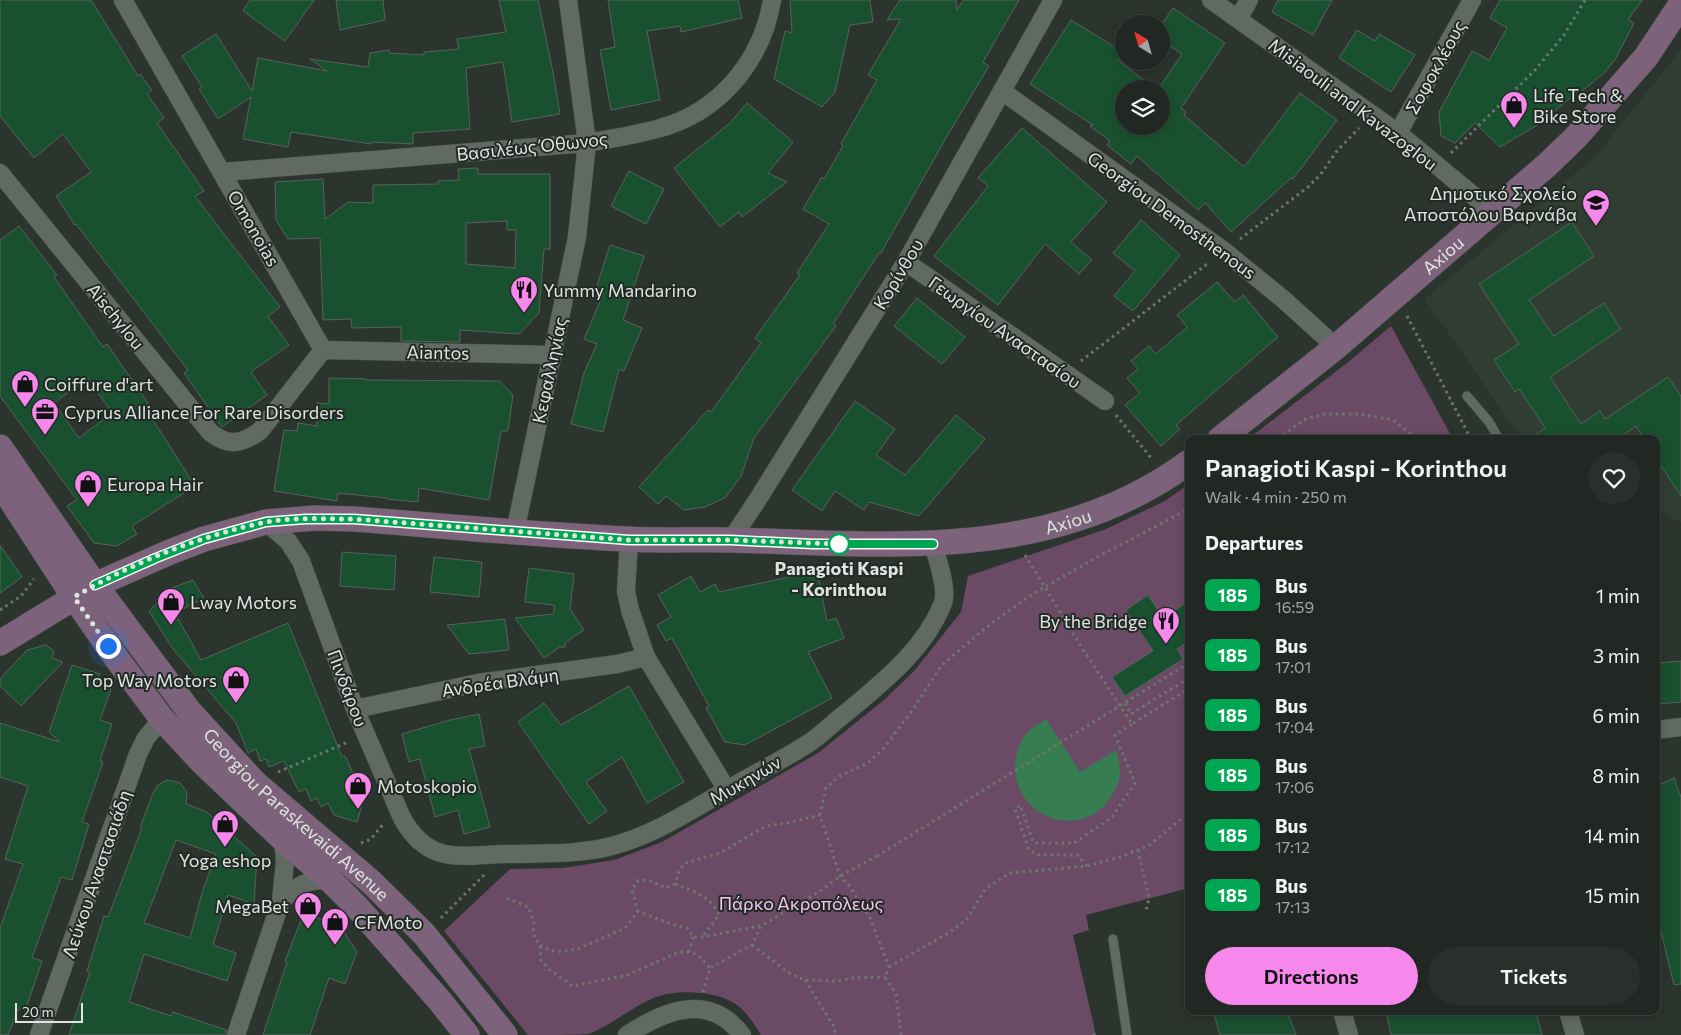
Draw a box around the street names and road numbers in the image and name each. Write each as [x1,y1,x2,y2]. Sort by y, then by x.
street label: Σοφοκλέους [1400,16,1470,118]
street label: Misiaouli and Kavazoglou [1264,33,1442,175]
street label: Βασιλέως Όθωνος [455,127,609,165]
street label: Georgiou Demosthenous [1083,146,1261,284]
street label: Omonoias [223,186,285,270]
street label: Axiou [1418,231,1468,279]
street label: Κορίνθου [868,235,928,313]
street label: Γεωργίου Αναστασίου [925,271,1085,393]
street label: Aischylou [83,278,149,354]
street label: Κεφαλληνίας [527,315,571,425]
street label: Aiantos [406,340,470,364]
street label: Axiou [1042,504,1094,539]
street label: Πινδάρου [323,646,373,730]
street label: Ανδρέα Βλάμη [440,663,560,701]
street label: Georgiou Paraskevaidi Avenue [199,723,394,905]
street label: Μυκηνών [705,751,785,809]
street label: Λεύκου Αναστασιάδη [57,787,135,961]

